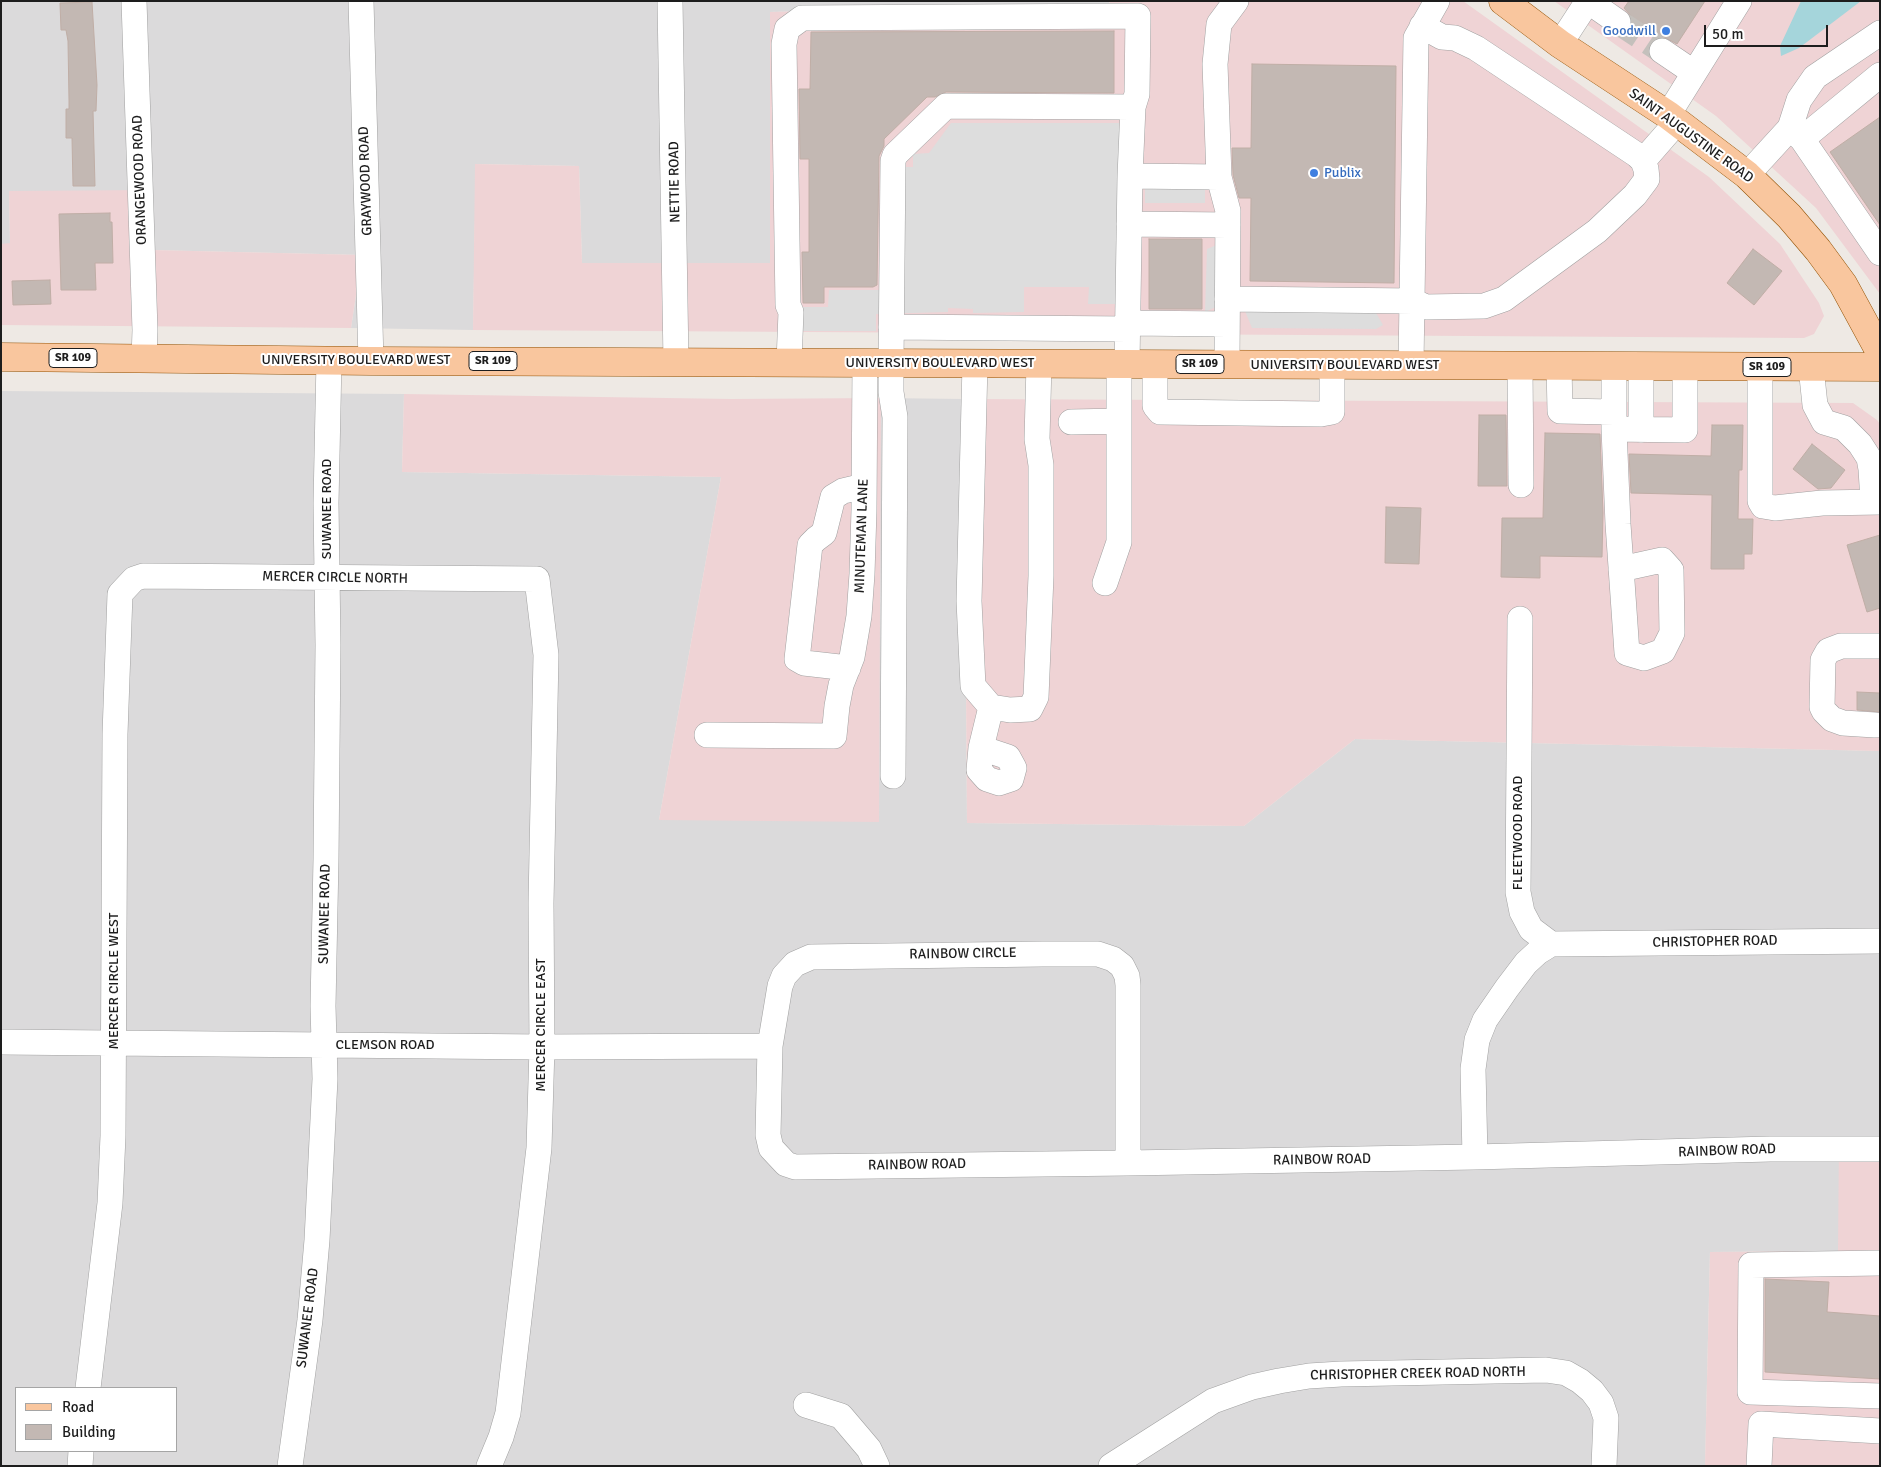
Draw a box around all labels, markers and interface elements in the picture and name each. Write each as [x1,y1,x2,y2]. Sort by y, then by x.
scale bar [1706,15,1830,47]
place label: Goodwill [1603,23,1656,39]
marker: Goodwill [1660,25,1672,37]
text: 50 m [1712,25,1743,43]
street label: SAINT AUGUSTINE ROAD [1626,85,1756,187]
street label: ORANGEWOOD ROAD [129,115,151,245]
street label: GRAYWOOD ROAD [356,126,376,236]
street label: NETTIE ROAD [666,141,684,223]
place label: Publix [1324,165,1361,181]
marker: Publix [1308,167,1320,179]
road number: SR 109 [49,348,97,368]
street label: UNIVERSITY BOULEVARD WEST [262,352,450,368]
road number: SR 109 [469,352,517,371]
road number: SR 109 [1176,354,1224,374]
street label: UNIVERSITY BOULEVARD WEST [846,355,1034,371]
street label: UNIVERSITY BOULEVARD WEST [1251,357,1439,373]
road number: SR 109 [1743,358,1791,377]
street label: SUWANEE ROAD [319,459,335,559]
street label: MINUTEMAN LANE [852,478,872,594]
street label: MERCER CIRCLE NORTH [262,568,408,588]
street label: FLEETWOOD ROAD [1510,776,1526,890]
street label: SUWANEE ROAD [316,864,334,964]
street label: MERCER CIRCLE WEST [106,913,122,1049]
street label: CHRISTOPHER ROAD [1652,933,1778,951]
street label: RAINBOW CIRCLE [909,945,1017,963]
street label: MERCER CIRCLE EAST [533,958,549,1092]
street label: CLEMSON ROAD [335,1037,435,1053]
street label: RAINBOW ROAD [1678,1141,1776,1161]
street label: RAINBOW ROAD [1273,1151,1371,1169]
street label: RAINBOW ROAD [868,1156,966,1174]
street label: SUWANEE ROAD [294,1267,322,1369]
street label: CHRISTOPHER CREEK ROAD NORTH [1310,1364,1526,1384]
legend [15,1387,178,1452]
text: Road [62,1398,94,1416]
text: Building [62,1423,116,1441]

